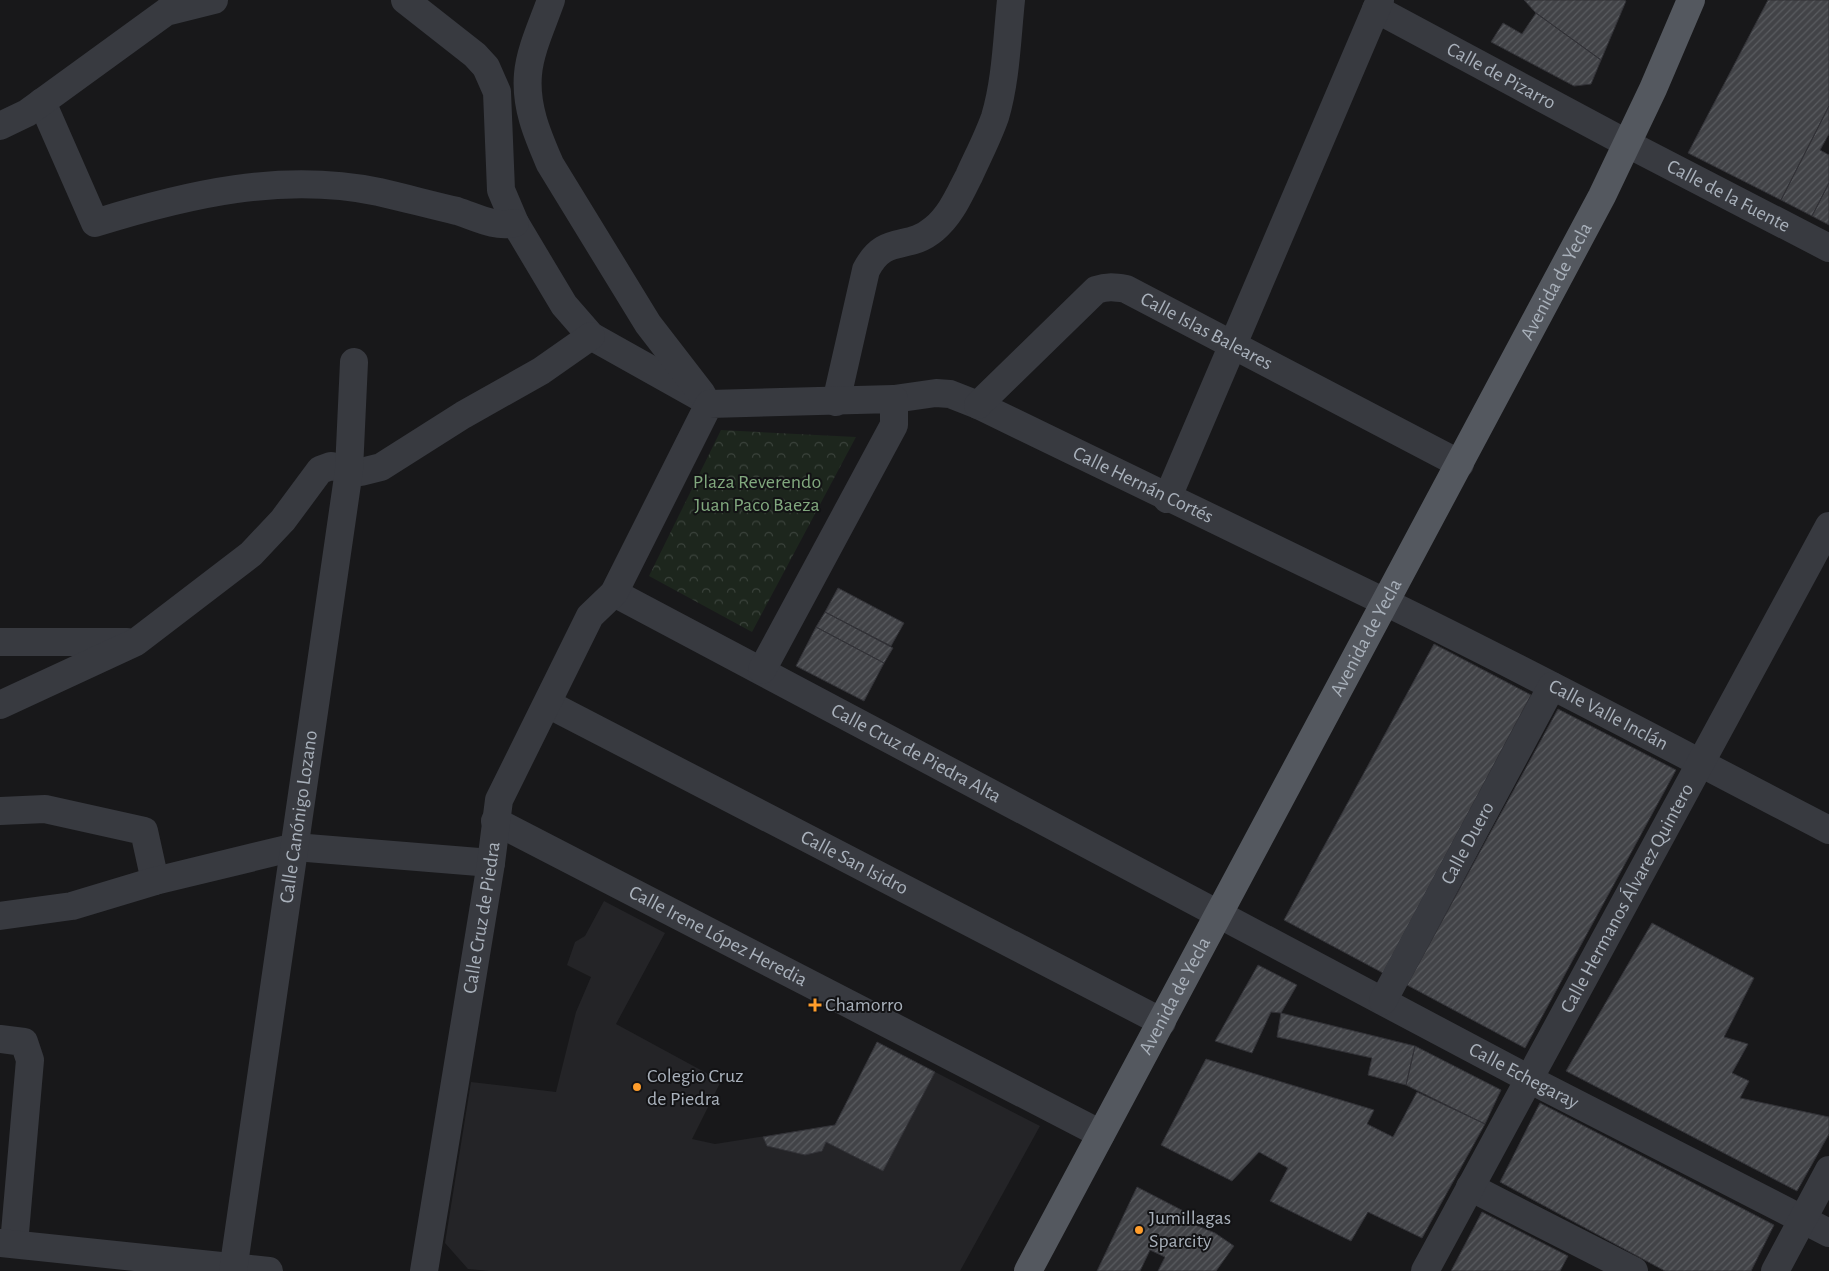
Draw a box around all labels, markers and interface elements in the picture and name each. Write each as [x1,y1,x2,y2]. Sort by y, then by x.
street label: Calle de Pizarro [1443,39,1559,113]
street label: Calle de la Fuente [1664,156,1793,236]
street label: Avenida de Yecla [1517,219,1596,343]
street label: Calle Islas Baleares [1137,288,1276,374]
street label: Calle Hernán Cortés [1070,443,1216,527]
park label: Plaza Reverendo Juan Paco Baeza [693,472,821,515]
street label: Avenida de Yecla [1327,576,1406,700]
street label: Calle Valle Inclán [1545,676,1671,754]
street label: Calle Cruz de Piedra Alta [828,700,1004,807]
street label: Calle Canónigo Lozano [276,729,321,905]
street label: Calle Hermanos Álvarez Quintero [1557,780,1697,1016]
street label: Calle Duero [1437,799,1498,888]
street label: Calle San Isidro [797,827,911,899]
street label: Calle Cruz de Piedra [460,841,504,995]
street label: Calle Irene López Heredia [626,882,810,990]
street label: Avenida de Yecla [1136,934,1214,1058]
place label: Chamorro [825,995,903,1015]
marker: Chamorro [809,999,821,1011]
street label: Calle Echegaray [1466,1039,1582,1113]
place label: Colegio Cruz de Piedra [647,1066,743,1109]
marker: Colegio Cruz de Piedra [631,1081,643,1093]
place label: Jumillagas Sparcity [1149,1208,1231,1251]
marker: Jumillagas Sparcity [1133,1224,1145,1236]

